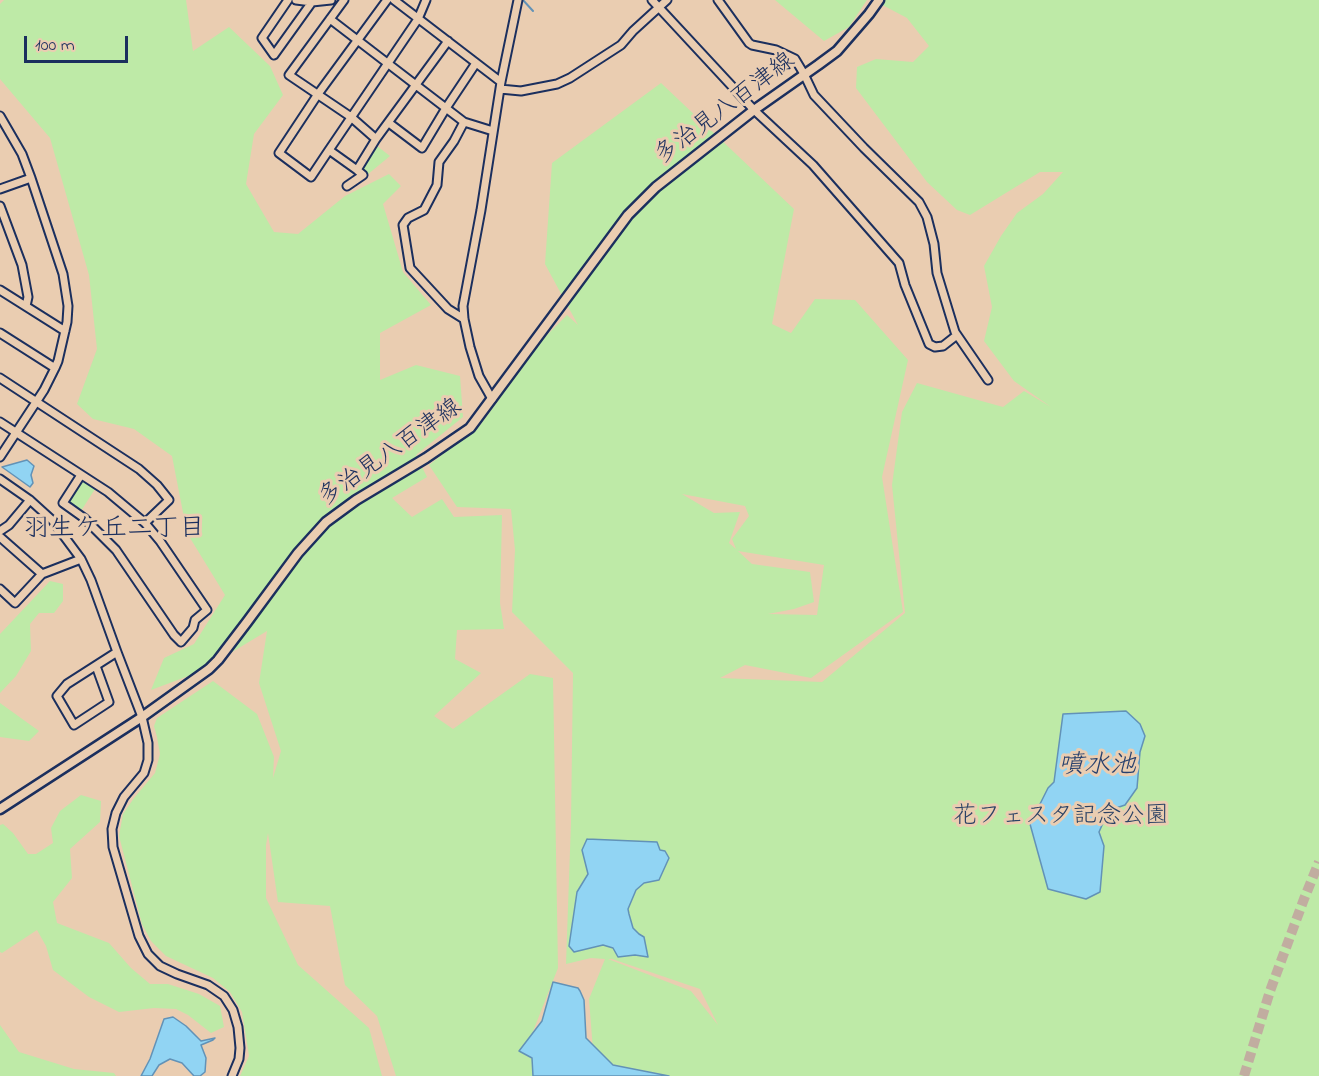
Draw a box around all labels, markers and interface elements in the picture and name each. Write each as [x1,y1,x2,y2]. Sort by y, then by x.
scale bar [27,24,130,62]
text: 100 m [35,33,75,59]
street label: 多治見八百津線 [650,48,802,172]
street label: 多治見八百津線 [314,394,468,514]
district label: 羽生ケ丘二丁目 [23,515,205,547]
water label: 噴水池 [1058,752,1136,784]
park label: 花フェスタ記念公園 [953,804,1169,832]

